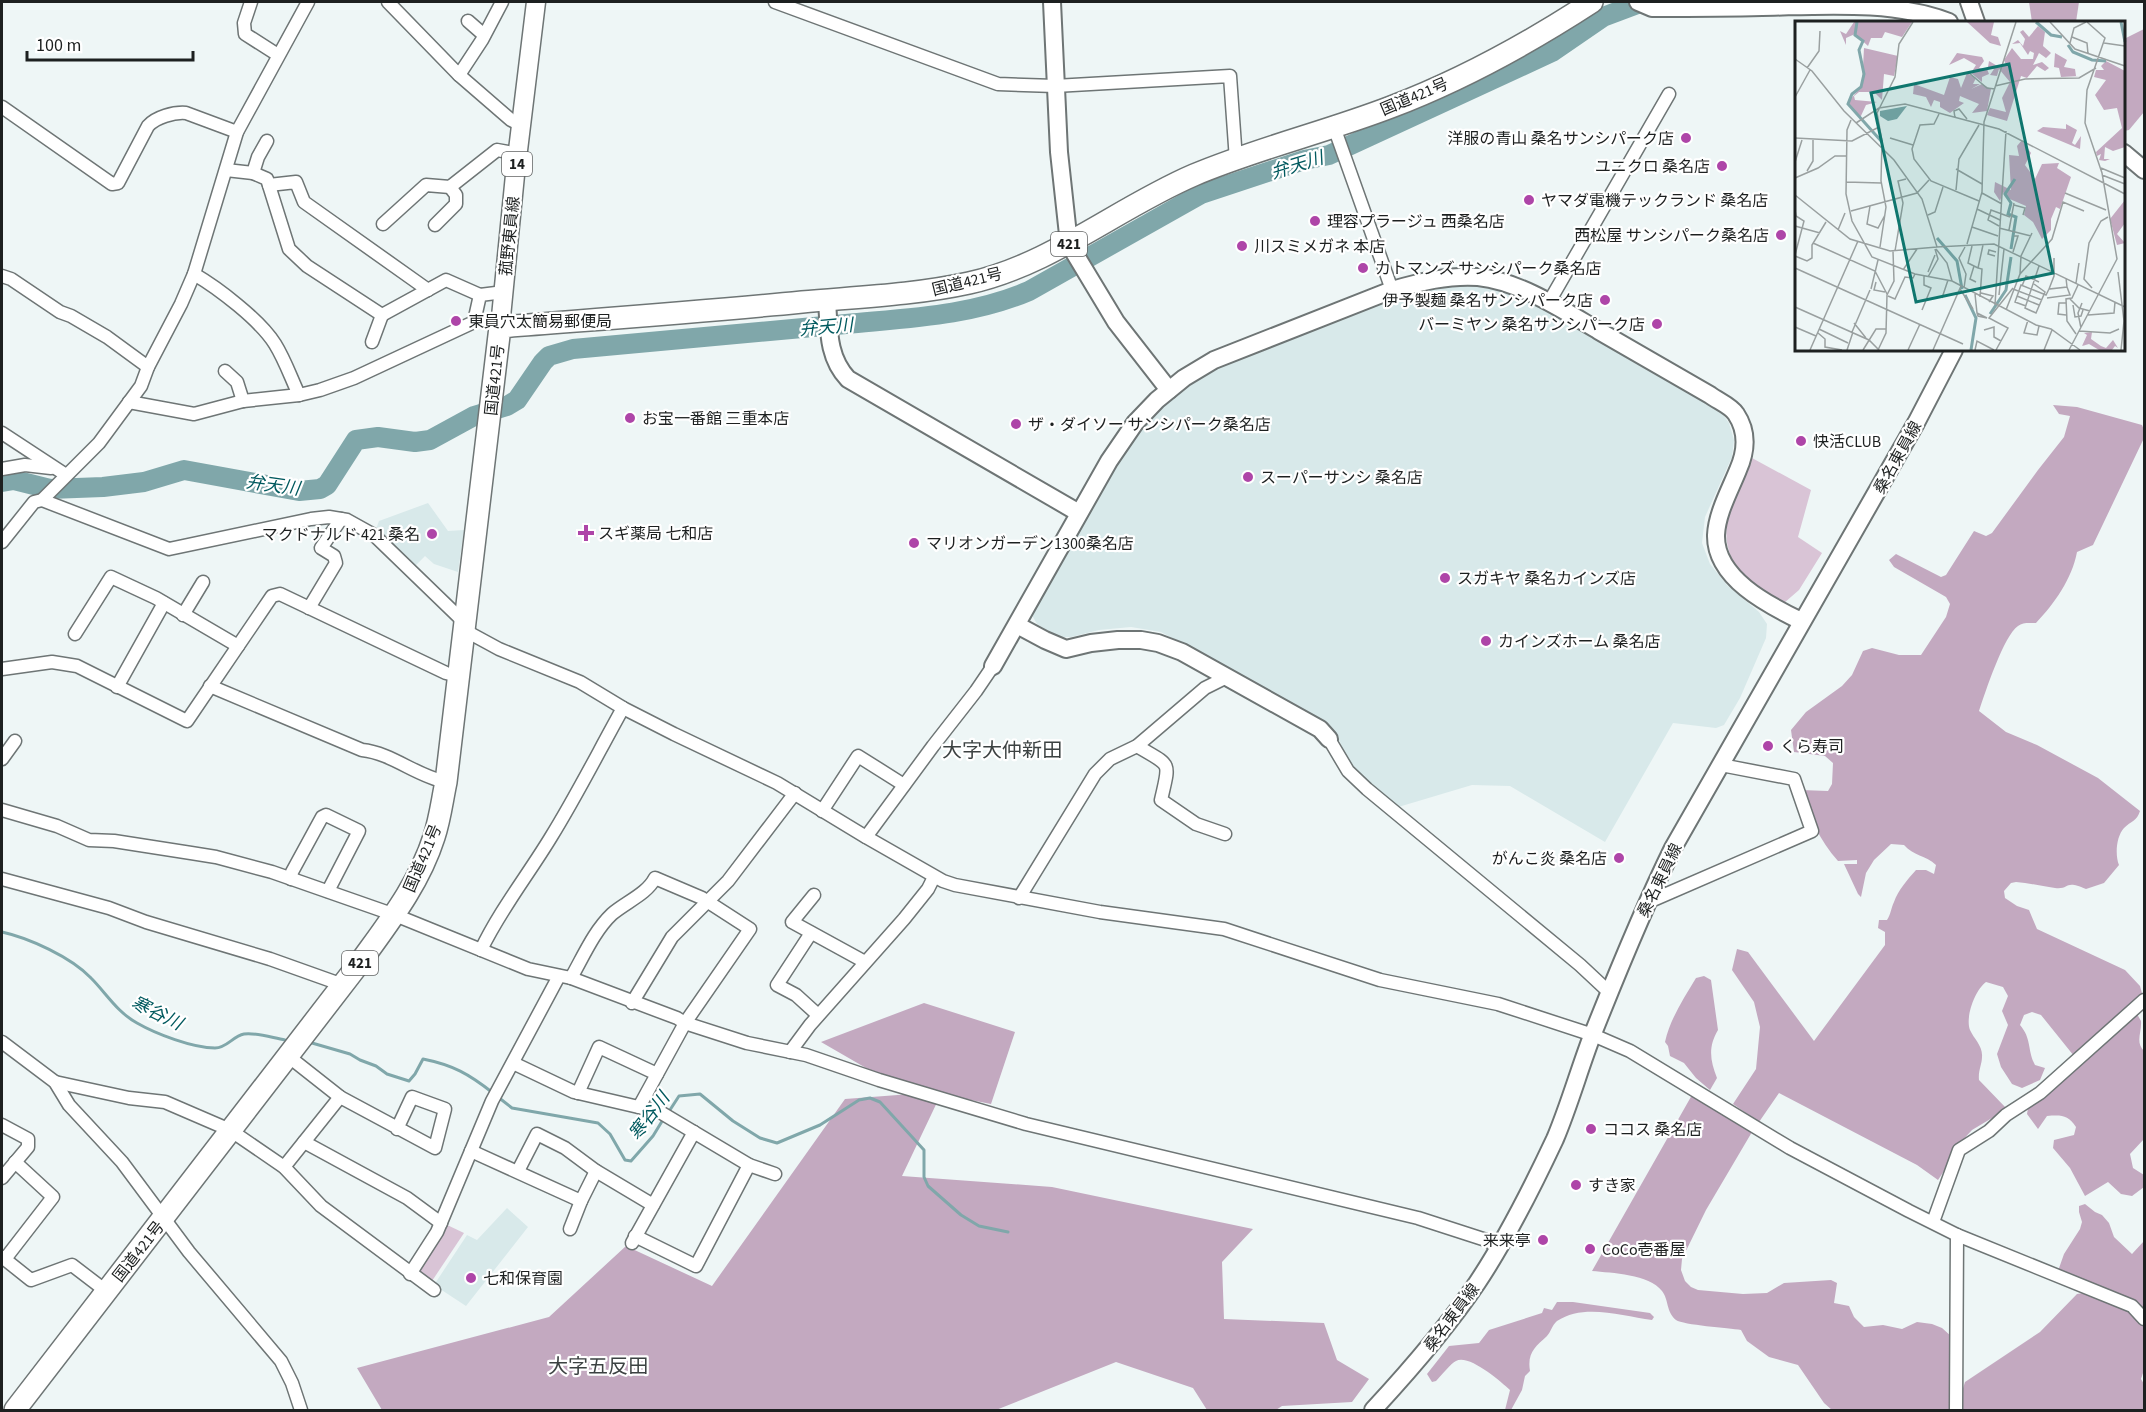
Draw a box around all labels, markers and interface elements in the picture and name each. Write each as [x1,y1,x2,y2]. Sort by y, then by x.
inset map [1795,21,2125,351]
scale bar [27,24,194,62]
text: 100 m [36,33,81,58]
street label: 国道421号 [1377,73,1452,121]
place label: 洋服の青山 桑名サンシパーク店 [1447,128,1674,150]
marker: 洋服の青山 桑名サンシパーク店 [1679,131,1693,145]
water label: 弁天川 [1268,145,1329,185]
road number: 14 [502,152,532,176]
place label: ユニクロ 桑名店 [1595,156,1710,178]
marker: ユニクロ 桑名店 [1715,159,1729,173]
place label: ヤマダ電機テックランド 桑名店 [1541,190,1768,212]
marker: ヤマダ電機テックランド 桑名店 [1522,193,1536,207]
street label: 菰野東員線 [495,195,525,277]
place label: 理容プラージュ 西桑名店 [1327,211,1505,233]
marker: 理容プラージュ 西桑名店 [1308,214,1322,228]
place label: 西松屋 サンシパーク桑名店 [1574,225,1769,247]
marker: 西松屋 サンシパーク桑名店 [1774,228,1788,242]
road number: 421 [1051,232,1087,256]
place label: 川スミメガネ 本店 [1254,236,1385,258]
marker: 川スミメガネ 本店 [1235,239,1249,253]
place label: カトマンズ サンシパーク桑名店 [1375,258,1601,280]
marker: カトマンズ サンシパーク桑名店 [1356,261,1370,275]
street label: 国道421号 [930,263,1005,301]
place label: 伊予製麺 桑名サンシパーク店 [1382,290,1593,312]
marker: 伊予製麺 桑名サンシパーク店 [1598,293,1612,307]
place label: 東員穴太簡易郵便局 [468,311,612,333]
water label: 弁天川 [798,313,856,342]
marker: 東員穴太簡易郵便局 [449,314,463,328]
place label: バーミヤン 桑名サンシパーク店 [1418,314,1645,336]
marker: バーミヤン 桑名サンシパーク店 [1650,317,1664,331]
street label: 国道421号 [480,343,510,417]
place label: お宝一番館 三重本店 [642,408,789,430]
marker: お宝一番館 三重本店 [623,411,637,425]
place label: ザ・ダイソー サンシパーク桑名店 [1028,414,1271,436]
marker: ザ・ダイソー サンシパーク桑名店 [1009,417,1023,431]
street label: 桑名東員線 [1869,417,1927,498]
place label: 快活CLUB [1813,431,1881,453]
marker: 快活CLUB [1794,434,1808,448]
place label: スーパーサンシ 桑名店 [1260,467,1423,489]
water label: 弁天川 [244,469,303,502]
marker: スーパーサンシ 桑名店 [1241,470,1255,484]
place label: スギ薬局 七和店 [598,523,713,545]
place label: マクドナルド 421 桑名 [262,524,420,546]
marker: スギ薬局 七和店 [579,526,593,540]
marker: マクドナルド 421 桑名 [425,527,439,541]
place label: マリオンガーデン1300桑名店 [926,533,1134,555]
marker: マリオンガーデン1300桑名店 [907,536,921,550]
place label: スガキヤ 桑名カインズ店 [1457,568,1636,590]
marker: スガキヤ 桑名カインズ店 [1438,571,1452,585]
place label: カインズホーム 桑名店 [1498,631,1660,653]
marker: カインズホーム 桑名店 [1479,634,1493,648]
place label: くら寿司 [1780,736,1844,758]
district label: 大字大仲新田 [942,737,1062,765]
marker: くら寿司 [1761,739,1775,753]
street label: 国道421号 [399,821,447,896]
street label: 桑名東員線 [1632,840,1687,921]
place label: がんこ炎 桑名店 [1492,848,1607,870]
marker: がんこ炎 桑名店 [1612,851,1626,865]
road number: 421 [342,951,378,975]
water label: 寒谷川 [127,990,188,1037]
water label: 寒谷川 [623,1086,677,1145]
place label: ココス 桑名店 [1603,1119,1702,1141]
marker: ココス 桑名店 [1584,1122,1598,1136]
place label: すき家 [1588,1175,1636,1197]
marker: すき家 [1569,1178,1583,1192]
street label: 国道421号 [108,1217,170,1287]
place label: 来来亭 [1483,1230,1531,1252]
marker: 来来亭 [1536,1233,1550,1247]
place label: CoCo壱番屋 [1602,1239,1686,1261]
marker: CoCo壱番屋 [1583,1242,1597,1256]
place label: 七和保育園 [483,1268,563,1290]
marker: 七和保育園 [464,1271,478,1285]
street label: 桑名東員線 [1419,1279,1485,1356]
district label: 大字五反田 [548,1353,648,1381]

